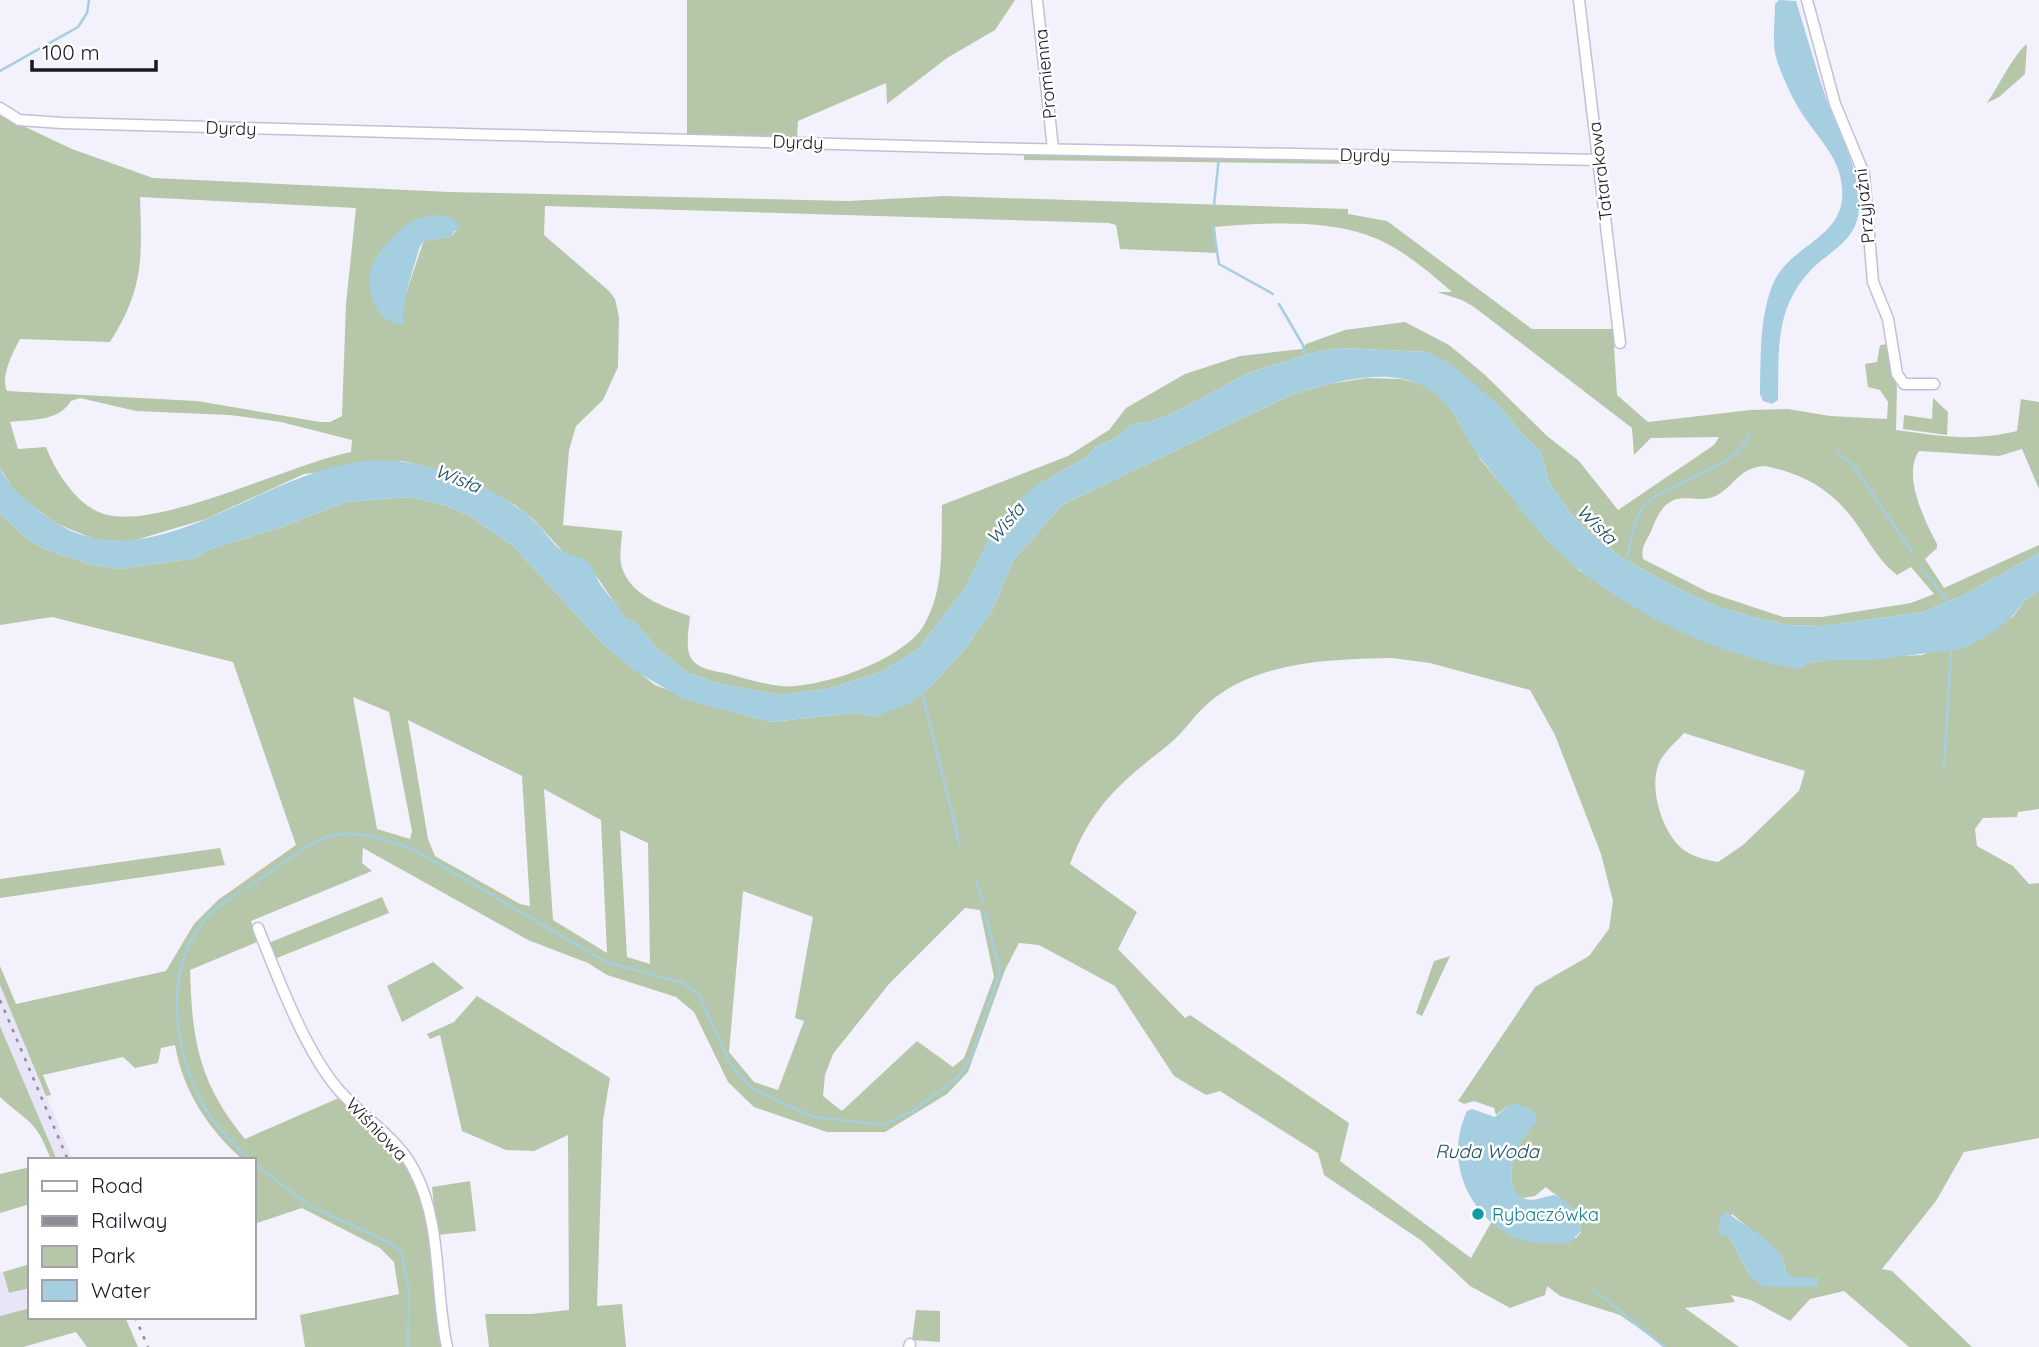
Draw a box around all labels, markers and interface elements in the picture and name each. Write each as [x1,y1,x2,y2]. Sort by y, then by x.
scale bar [32,28,156,72]
street label: Promienna [1029,28,1061,120]
text: 100 m [42,39,100,65]
street label: Dyrdy [205,116,257,140]
street label: Tatarakowa [1583,120,1617,222]
street label: Dyrdy [772,130,824,154]
street label: Dyrdy [1339,143,1391,167]
street label: Przyjaźni [1849,167,1879,245]
water label: Wisła [432,458,486,499]
water label: Wisła [981,496,1030,549]
water label: Wisła [1572,499,1623,550]
street label: Wiśniowa [341,1092,413,1166]
water label: Ruda Woda [1435,1139,1541,1163]
legend [28,1158,256,1319]
text: Road [91,1172,143,1198]
place label: Rybaczówka [1492,1203,1599,1226]
marker: Rybaczówka [1470,1206,1486,1222]
text: Railway [91,1207,167,1233]
text: Park [91,1242,135,1268]
text: Water [91,1277,151,1303]

